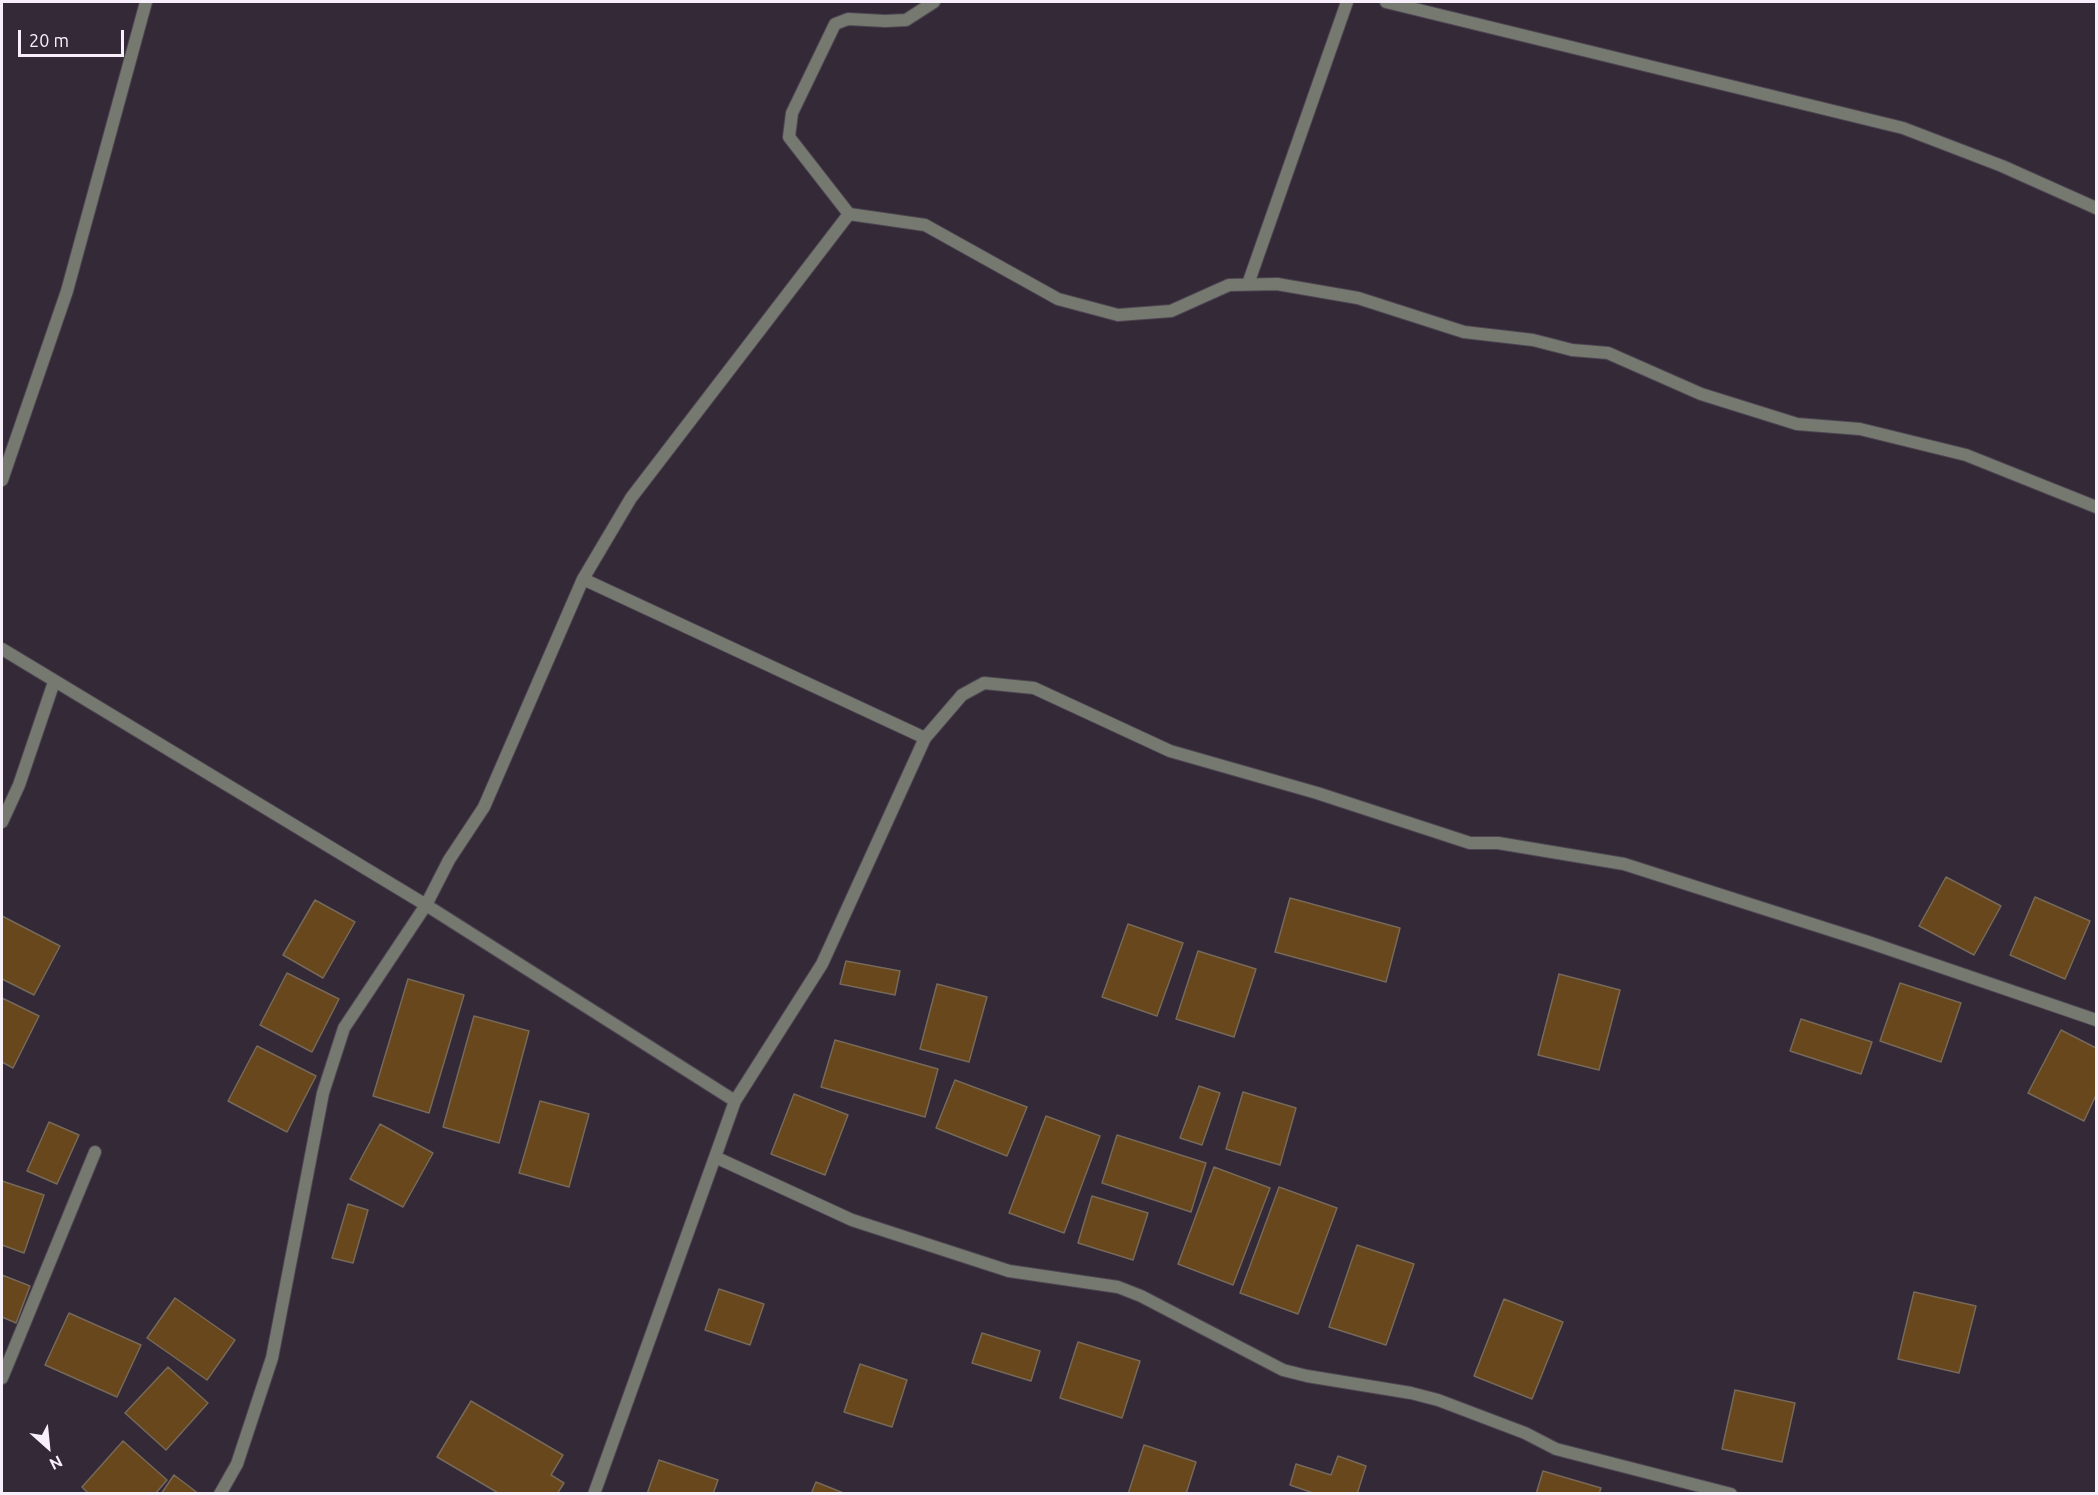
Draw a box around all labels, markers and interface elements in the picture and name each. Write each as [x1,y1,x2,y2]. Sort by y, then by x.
scale bar [21,18,128,56]
text: 20 m [29,30,69,50]
north arrow [18,1417,78,1477]
text: N [47,1452,66,1474]

